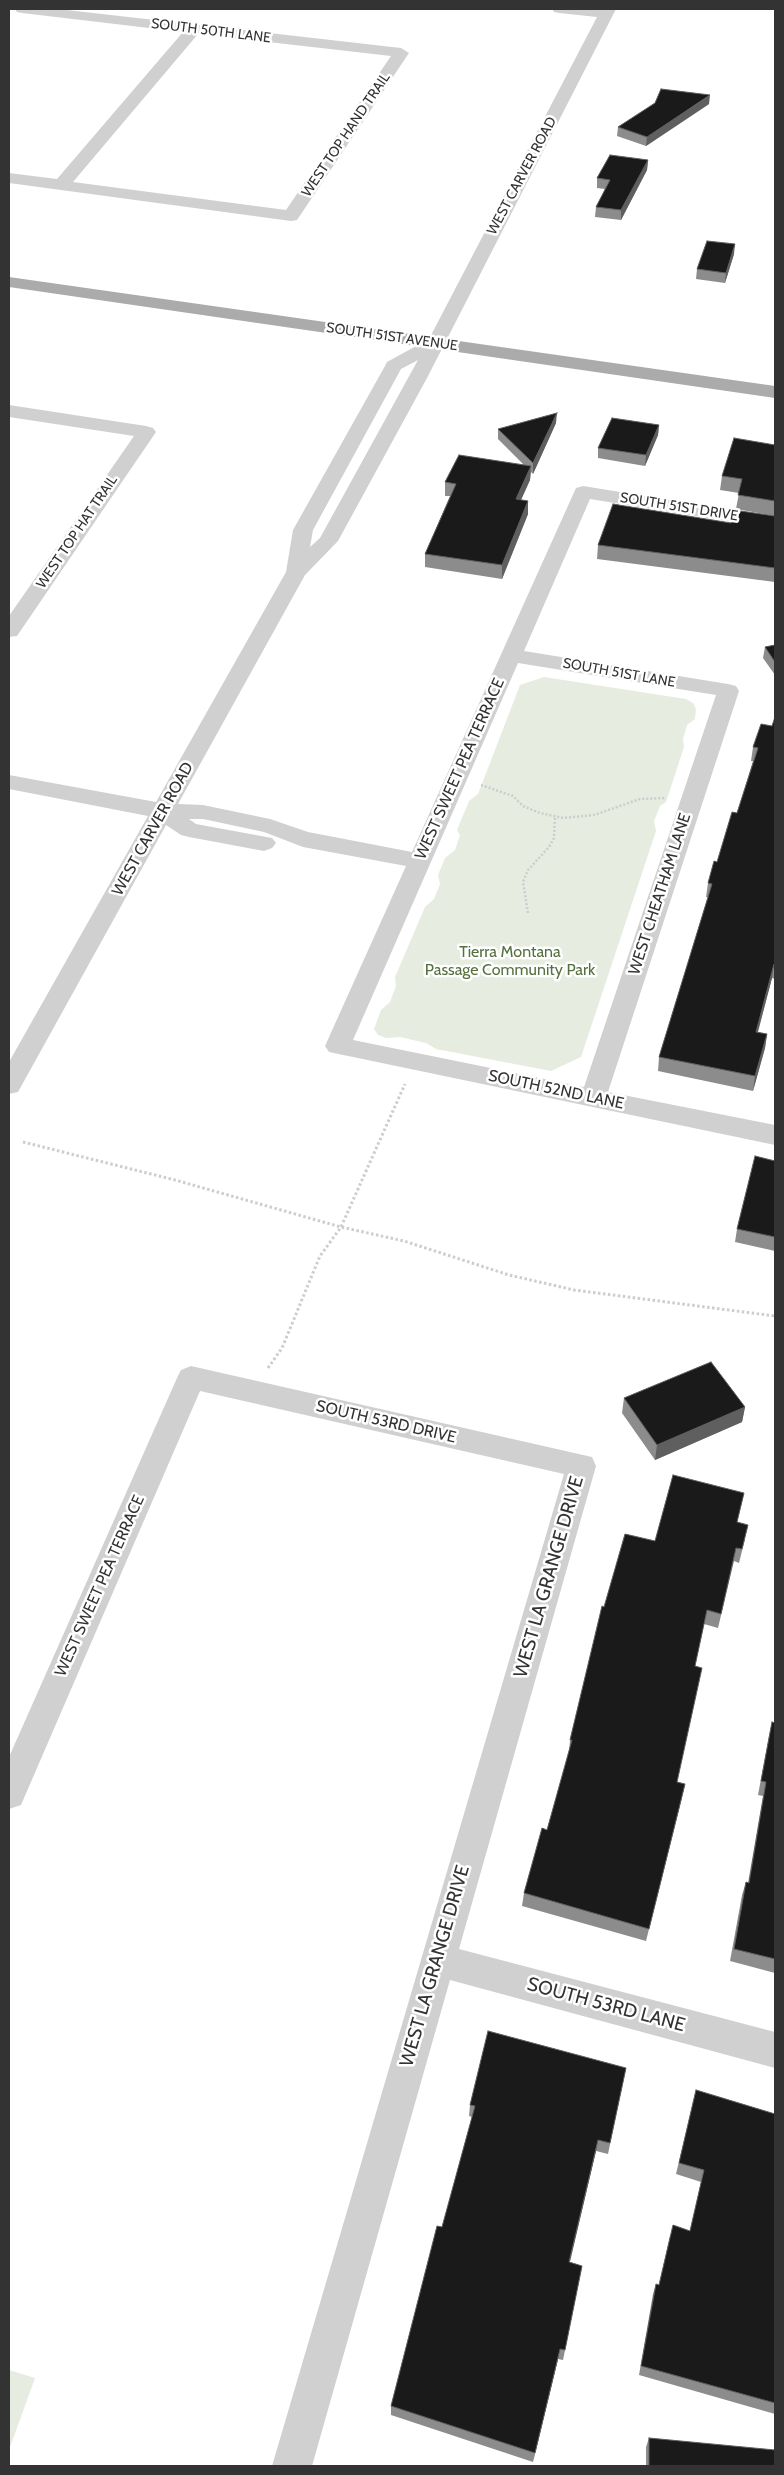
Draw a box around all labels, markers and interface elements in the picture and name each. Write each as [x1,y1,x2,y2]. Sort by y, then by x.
street label: SOUTH 50TH LANE [150,15,272,47]
street label: WEST TOP HAND TRAIL [298,70,394,200]
street label: WEST CARVER ROAD [484,114,560,238]
street label: SOUTH 51ST AVENUE [325,319,459,355]
street label: WEST TOP HAT TRAIL [33,472,121,592]
street label: SOUTH 51ST DRIVE [619,489,739,525]
street label: SOUTH 51ST LANE [562,655,676,691]
street label: WEST SWEET PEA TERRACE [411,675,509,863]
street label: WEST CARVER ROAD [108,759,198,899]
street label: WEST CHEATHAM LANE [625,811,695,977]
park label: Tierra Montana Passage Community Park [425,942,595,980]
street label: SOUTH 52ND LANE [486,1066,626,1114]
street label: SOUTH 53RD DRIVE [314,1397,458,1447]
street label: WEST LA GRANGE DRIVE [509,1474,589,1680]
street label: WEST SWEET PEA TERRACE [51,1492,149,1680]
street label: WEST LA GRANGE DRIVE [395,1863,475,2069]
street label: SOUTH 53RD LANE [525,1973,687,2037]

